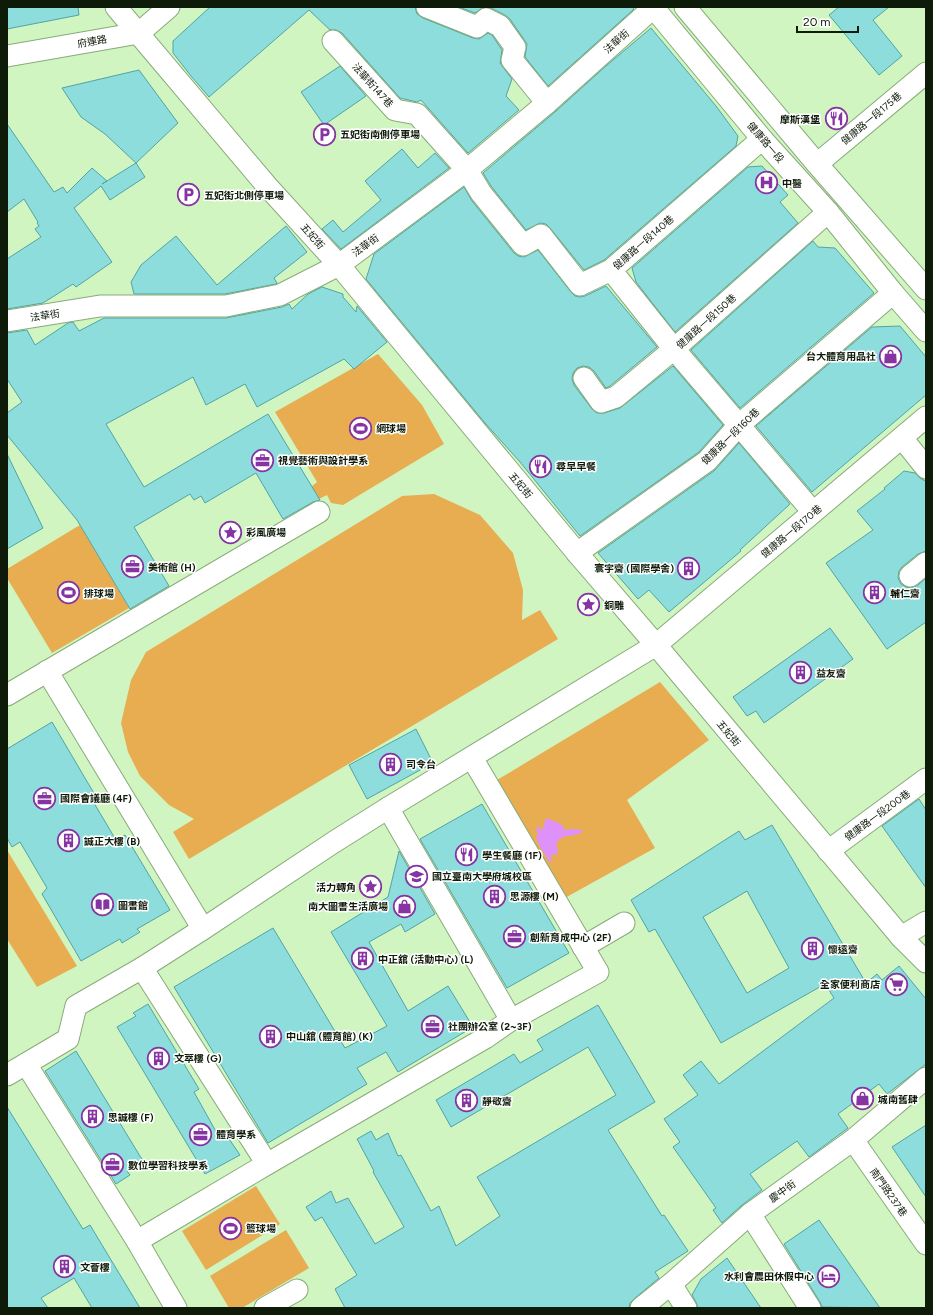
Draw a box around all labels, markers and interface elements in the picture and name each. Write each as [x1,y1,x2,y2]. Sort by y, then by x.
scale bar [797,8,858,34]
text: 20 m [803,15,831,29]
street label: 法華街 [601,27,632,56]
street label: 府連路 [76,32,108,50]
street label: 法華街147巷 [349,60,396,110]
street label: 健康路一段175巷 [838,89,904,148]
restaurant icon: 摩斯漢堡 [823,106,849,132]
place label: 摩斯漢堡 [780,113,821,126]
street label: 健康路一段 [744,119,787,165]
parking icon: 五妃街南側停車場 [311,121,337,147]
place label: 五妃街南側停車場 [340,128,420,141]
hospital icon: 中醫 [753,170,779,196]
place label: 中醫 [782,177,802,190]
parking icon: 五妃街北側停車場 [175,182,201,208]
place label: 五妃街北側停車場 [204,189,284,202]
street label: 健康路一段140巷 [610,212,677,272]
street label: 五妃街 [298,221,327,252]
street label: 法華街 [349,231,381,259]
street label: 健康路一段150巷 [674,291,739,352]
street label: 法華街 [29,307,61,324]
shop icon: 台大體育用品社 [878,343,904,369]
place label: 台大體育用品社 [806,350,876,363]
street label: 健康路一段160巷 [698,405,762,468]
sports icon: 網球場 [347,415,373,441]
place label: 網球場 [376,422,406,435]
office icon: 視覺藝術與設計學系 [249,447,275,473]
restaurant icon: 尋早早餐 [527,453,553,479]
place label: 視覺藝術與設計學系 [278,454,368,467]
place label: 尋早早餐 [556,460,596,473]
street label: 五妃街 [506,470,535,501]
street label: 健康路一段170巷 [758,502,825,561]
place icon: 彩風廣場 [218,519,244,545]
place label: 彩風廣場 [246,526,286,539]
office icon: 美術館 (H) [119,554,145,580]
building icon: 寰宇齋 (國際學舍) [676,555,702,581]
place label: 美術館 (H) [148,561,196,574]
place label: 寰宇齋 (國際學舍) [594,562,674,575]
sports icon: 排球場 [55,580,81,606]
building icon: 輔仁齋 [862,580,888,606]
place label: 排球場 [83,587,114,600]
place label: 輔仁齋 [890,587,920,600]
place icon: 銅雕 [576,592,602,618]
place label: 銅雕 [604,599,624,612]
building icon: 益友齋 [788,660,814,686]
place label: 益友齋 [816,667,846,680]
street label: 五妃街 [714,718,743,749]
building icon: 司令台 [378,751,404,777]
place label: 司令台 [406,758,436,771]
office icon: 國際會議廳 (4F) [32,785,58,811]
street label: 健康路一段200巷 [842,787,913,844]
place label: 國際會議廳 (4F) [60,792,132,805]
building icon: 誠正大樓 (B) [56,828,82,854]
place label: 誠正大樓 (B) [84,835,140,848]
restaurant icon: 學生餐廳 (1F) [454,842,480,868]
place label: 學生餐廳 (1F) [482,849,542,862]
school or university icon: 國立臺南大學府城校區 [403,863,429,889]
place label: 國立臺南大學府城校區 [432,870,532,883]
place icon: 活力轉角 [358,874,384,900]
place label: 活力轉角 [316,881,356,894]
building icon: 思源樓 (M) [482,883,508,909]
place label: 思源樓 (M) [510,890,559,903]
library icon: 圖書館 [90,892,116,918]
shop icon: 南大圖書生活廣場 [391,893,417,919]
place label: 圖書館 [118,899,148,912]
place label: 南大圖書生活廣場 [308,900,388,913]
office icon: 創新育成中心 (2F) [502,924,528,950]
place label: 創新育成中心 (2F) [530,931,612,944]
building icon: 懷遠齋 [799,936,825,962]
place label: 懷遠齋 [828,943,858,956]
building icon: 中正舘 (活動中心) (L) [350,946,376,972]
place label: 中正舘 (活動中心) (L) [378,953,474,966]
supermarket icon: 全家便利商店 [883,971,909,997]
place label: 全家便利商店 [820,978,880,991]
office icon: 社團辦公室 (2~3F) [420,1013,446,1039]
place label: 社團辦公室 (2~3F) [448,1020,532,1033]
building icon: 中山舘 (體育館) (K) [257,1023,283,1049]
place label: 中山舘 (體育館) (K) [286,1030,373,1043]
building icon: 文萃樓 (G) [145,1045,171,1071]
place label: 文萃樓 (G) [174,1052,222,1065]
shop icon: 城南舊肆 [849,1086,875,1112]
building icon: 靜敬齋 [453,1088,479,1114]
place label: 城南舊肆 [878,1093,918,1106]
place label: 靜敬齋 [482,1095,512,1108]
building icon: 思誠樓 (F) [80,1104,106,1130]
place label: 思誠樓 (F) [108,1111,154,1124]
office icon: 體育學系 [187,1121,213,1147]
place label: 體育學系 [216,1128,256,1141]
office icon: 數位學習科技學系 [100,1152,126,1178]
place label: 數位學習科技學系 [128,1159,208,1172]
street label: 南門路237巷 [867,1165,910,1219]
street label: 慶中街 [766,1177,798,1205]
sports icon: 籃球場 [218,1215,244,1241]
place label: 籃球場 [246,1222,276,1235]
building icon: 文薈樓 [51,1254,77,1280]
place label: 文薈樓 [80,1261,110,1274]
hotel icon: 水利會農田休假中心 [816,1263,842,1289]
place label: 水利會農田休假中心 [724,1270,814,1283]

